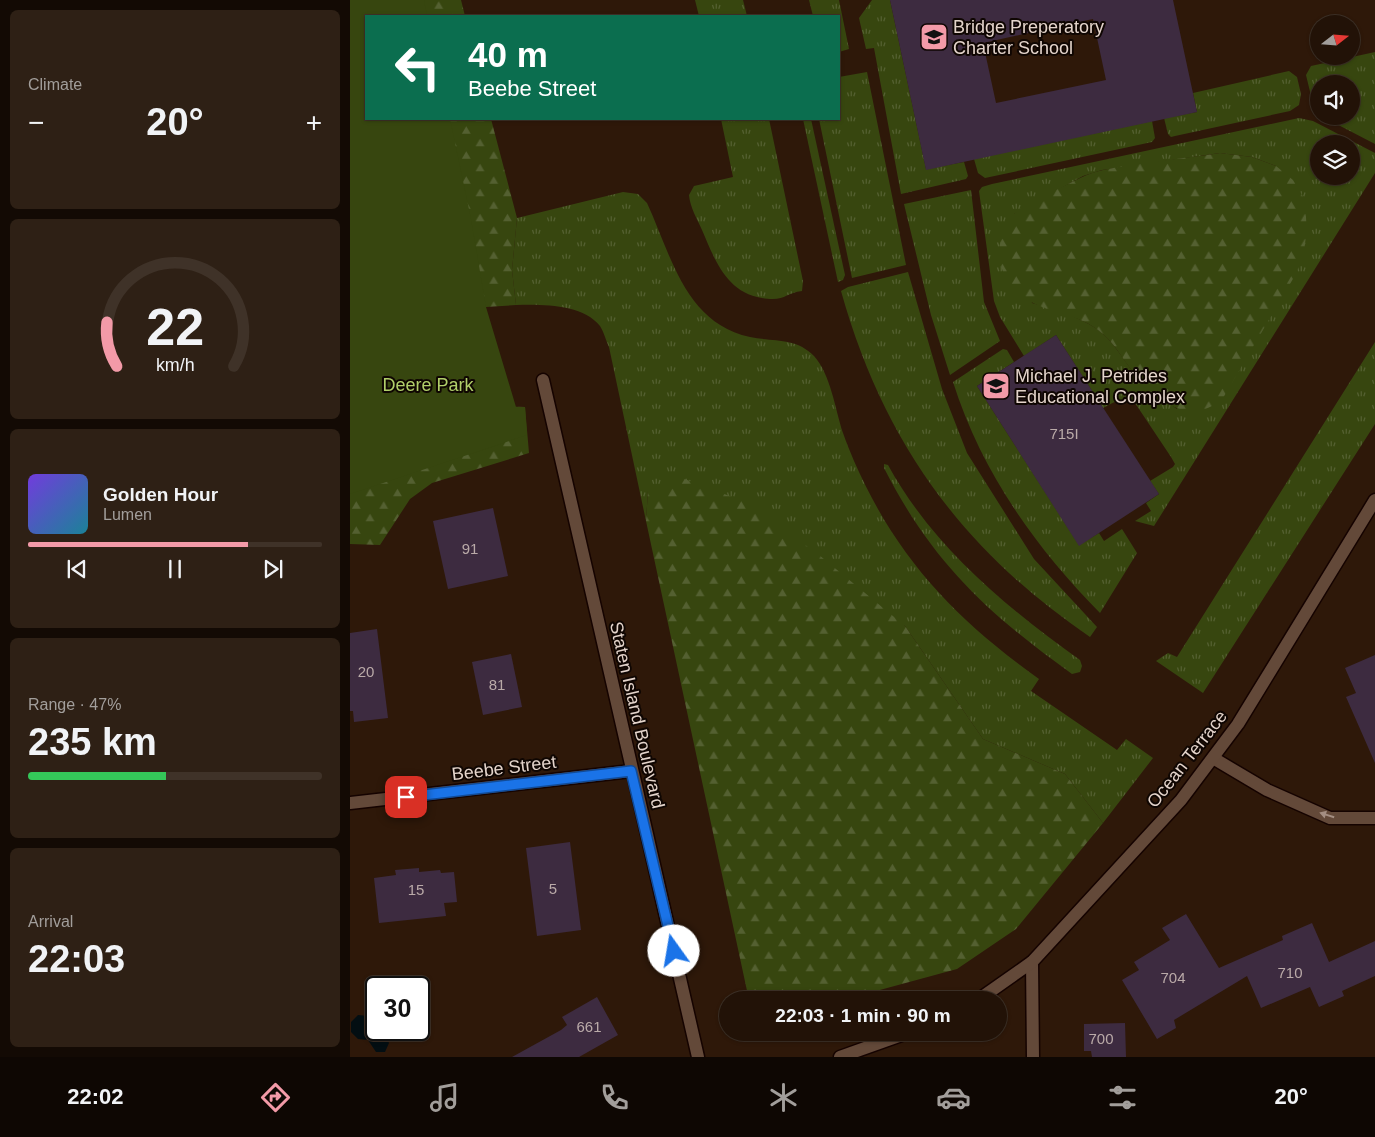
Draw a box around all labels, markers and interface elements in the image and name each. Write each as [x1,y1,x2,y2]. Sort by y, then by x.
north arrow [1310,15,1360,65]
map controls [1310,15,1360,185]
place label: Bridge Preperatory Charter School [953,17,1104,58]
school or university icon: Bridge Preperatory Charter School [919,22,949,52]
icon: left [385,35,450,100]
text: 40 m [468,35,548,74]
button: sound [1310,75,1360,125]
text: Climate [28,76,82,93]
text: Beebe Street [468,76,596,101]
text: 20° [146,101,204,143]
text: − [28,107,44,138]
text: + [306,107,322,138]
button: layers [1310,135,1360,185]
text: 22 [146,298,204,356]
text: km/h [156,355,194,375]
place label: Michael J. Petrides Educational Complex [1015,366,1185,407]
school or university icon: Michael J. Petrides Educational Complex [981,371,1011,401]
park label: Deere Park [382,375,475,395]
house number: 715I [1049,425,1079,442]
text: Golden Hour [103,484,218,505]
text: Lumen [103,506,152,523]
house number: 91 [462,540,478,557]
icon: previous [63,555,91,583]
icon: pause [161,555,189,583]
icon: next [259,555,287,583]
street label: Staten Island Boulevard [606,620,668,810]
house number: 20 [358,663,374,680]
house number: 81 [489,676,505,693]
text: Range · 47% [28,696,121,713]
street label: Ocean Terrace [1143,706,1231,812]
text: 235 km [28,721,157,763]
street label: Beebe Street [451,752,557,784]
pin [385,776,427,818]
icon: arrive [392,783,420,811]
one-way arrow [1319,811,1334,819]
house number: 5 [549,880,557,897]
house number: 15 [408,881,424,898]
text: Arrival [28,913,73,930]
position arrow [647,924,699,976]
text: 22:03 [28,938,125,980]
house number: 710 [1277,964,1303,981]
house number: 704 [1160,969,1186,986]
speed limit sign: 30 [365,976,430,1041]
text: 22:03 · 1 min · 90 m [775,1005,951,1026]
house number: 661 [576,1018,602,1035]
house number: 700 [1088,1030,1114,1047]
icon: directions [258,1080,293,1115]
icon: music [427,1080,462,1115]
icon: phone [597,1080,632,1115]
icon: climate [766,1080,801,1115]
icon: car [936,1080,971,1115]
icon: filters [1105,1080,1140,1115]
text: 22:02 [67,1084,123,1109]
text: 20° [1274,1084,1308,1109]

